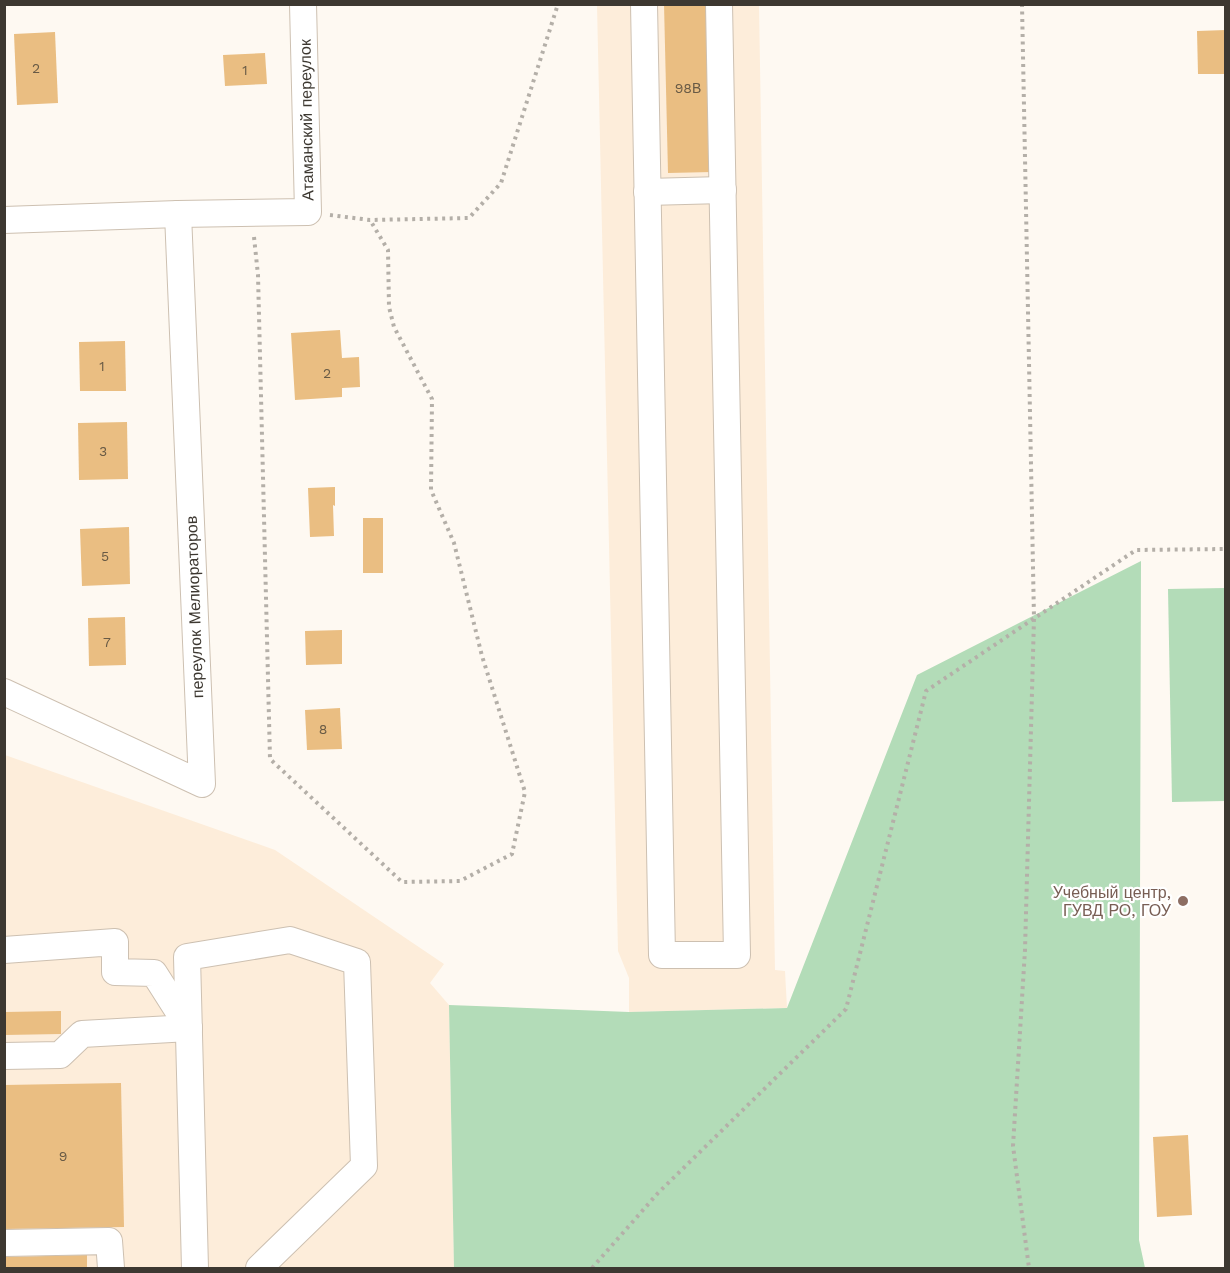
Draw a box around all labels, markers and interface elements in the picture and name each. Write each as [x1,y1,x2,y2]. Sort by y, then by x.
street label: Атаманский переулок [296,38,317,201]
house number: 2 [32,60,40,76]
house number: 1 [242,62,248,78]
house number: 98В [675,80,701,96]
house number: 1 [99,358,105,374]
house number: 2 [323,365,331,381]
house number: 3 [99,443,107,459]
street label: переулок Мелиораторов [182,515,207,699]
house number: 5 [101,548,109,564]
house number: 7 [103,634,111,650]
house number: 8 [319,721,327,737]
place label: Учебный центр, ГУВД РО, ГОУ [1053,883,1172,920]
marker: Учебный центр, ГУВД РО, ГОУ [1176,894,1190,908]
house number: 9 [59,1148,67,1164]

